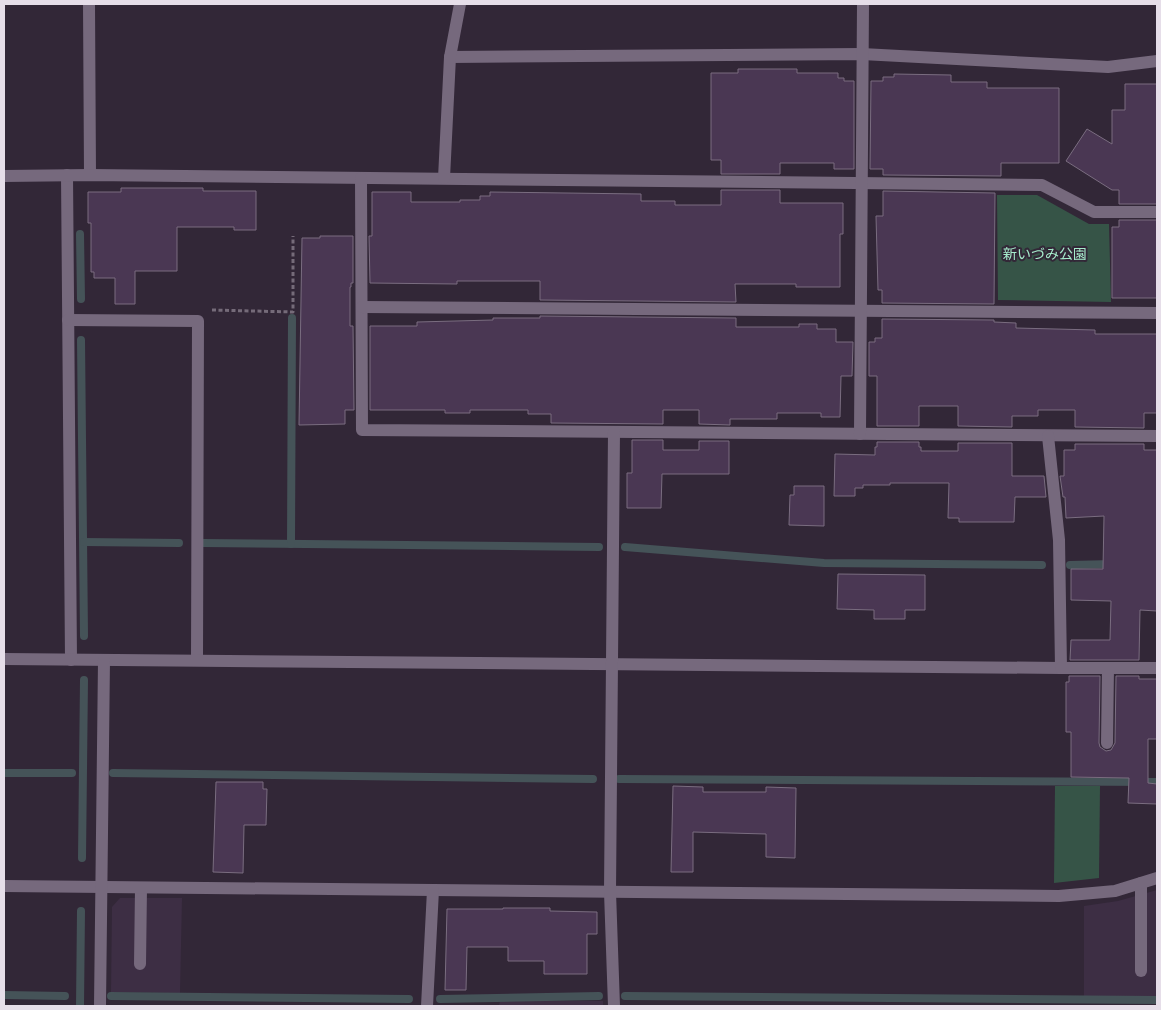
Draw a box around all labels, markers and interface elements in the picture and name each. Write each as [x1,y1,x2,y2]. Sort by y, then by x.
park label: 新いづみ公園 [1003,245,1087,262]

